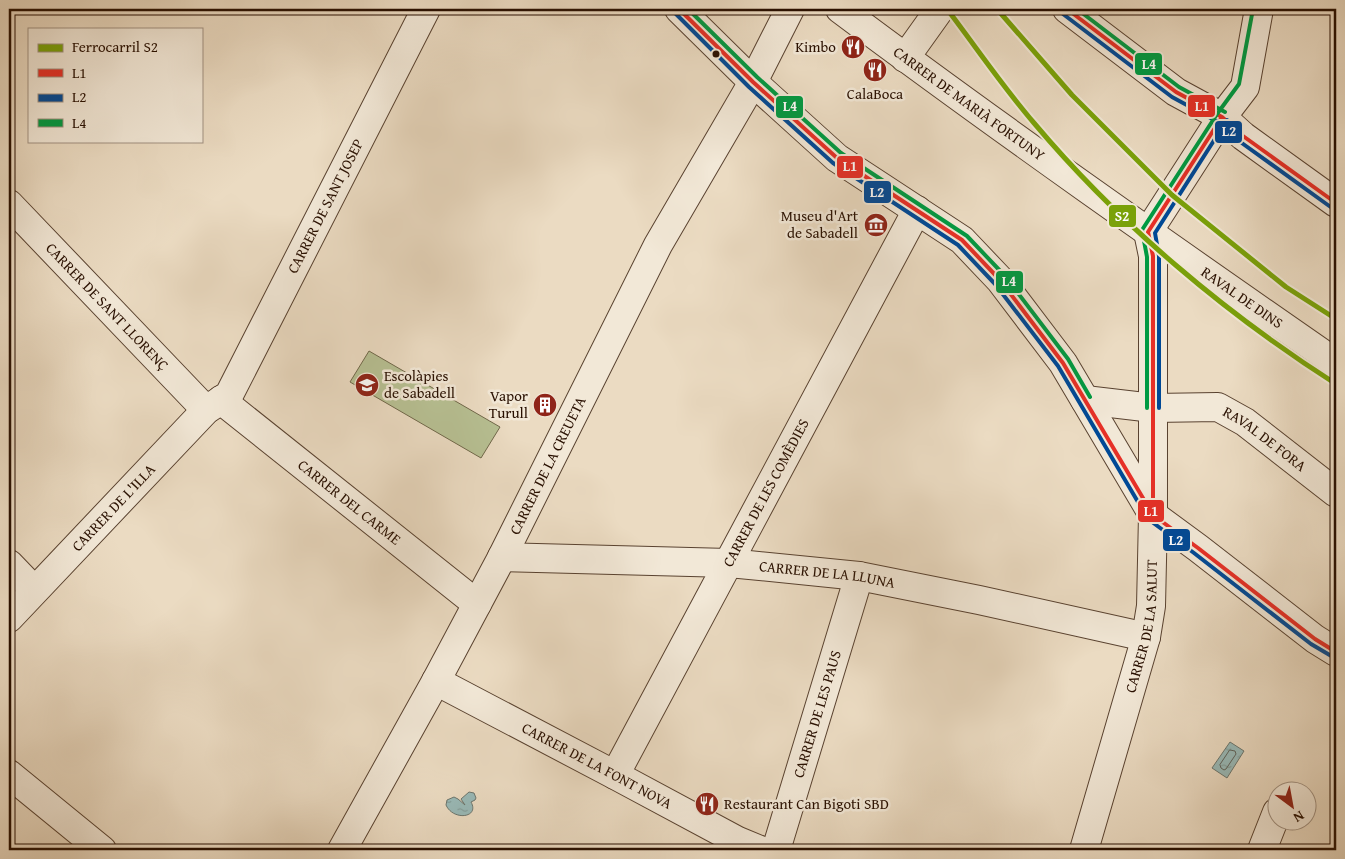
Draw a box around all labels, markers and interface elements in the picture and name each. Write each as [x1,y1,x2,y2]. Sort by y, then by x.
legend [28,28,202,142]
restaurant icon: Kimbo [840,34,866,60]
text: Ferrocarril S2 [72,36,158,57]
place label: Kimbo [795,36,836,57]
street label: CARRER DE MARIÀ FORTUNY [889,41,1049,165]
unlabelled marker [711,49,721,59]
line badge: L4 [1134,52,1163,76]
text: L4 [1142,54,1156,74]
restaurant icon: CalaBoca [862,57,888,83]
text: L1 [72,62,87,83]
place label: CalaBoca [847,83,903,104]
text: L2 [72,86,87,107]
line badge: L1 [1187,94,1216,118]
line badge: L4 [775,95,804,119]
text: L4 [783,96,797,116]
text: L1 [1195,96,1209,116]
text: L4 [72,112,87,133]
line badge: L2 [1214,120,1243,144]
text: L2 [1222,121,1236,141]
street label: CARRER DE SANT JOSEP [282,135,368,277]
line badge: L1 [836,155,864,179]
text: L1 [843,156,857,176]
line badge: L2 [863,180,892,204]
text: L2 [870,182,884,202]
line badge: S2 [1108,204,1137,228]
place label: Museu d'Art de Sabadell [781,205,859,243]
text: S2 [1115,206,1129,226]
museum icon: Museu d'Art de Sabadell [863,212,889,238]
street label: CARRER DE SANT LLORENÇ [41,238,174,375]
street label: RAVAL DE DINS [1197,261,1288,333]
line badge: L4 [995,270,1024,294]
text: L4 [1002,271,1016,291]
place label: Escolàpies de Sabadell [384,365,455,403]
school or university icon: Escolàpies de Sabadell [354,372,380,398]
place label: Vapor Turull [489,385,528,423]
building icon: Vapor Turull [532,392,558,418]
street label: CARRER DE LA CREUETA [504,393,591,538]
street label: RAVAL DE FORA [1219,401,1311,476]
street label: CARRER DE LES COMÈDIES [717,415,814,570]
street label: CARRER DEL CARME [294,454,406,550]
street label: CARRER DE L'ILLA [67,459,160,556]
line badge: L1 [1137,499,1165,523]
text: L1 [1144,501,1158,521]
line badge: L2 [1162,528,1191,552]
text: L2 [1169,530,1183,550]
street label: CARRER DE LA LLUNA [758,555,897,593]
street label: CARRER DE LA SALUT [1119,559,1162,695]
street label: CARRER DE LES PAUS [787,648,846,780]
street label: CARRER DE LA FONT NOVA [518,717,676,814]
north arrow [1268,782,1318,832]
restaurant icon: Restaurant Can Bigoti SBD [694,791,720,817]
place label: Restaurant Can Bigoti SBD [724,793,889,814]
text: N [1289,806,1308,828]

